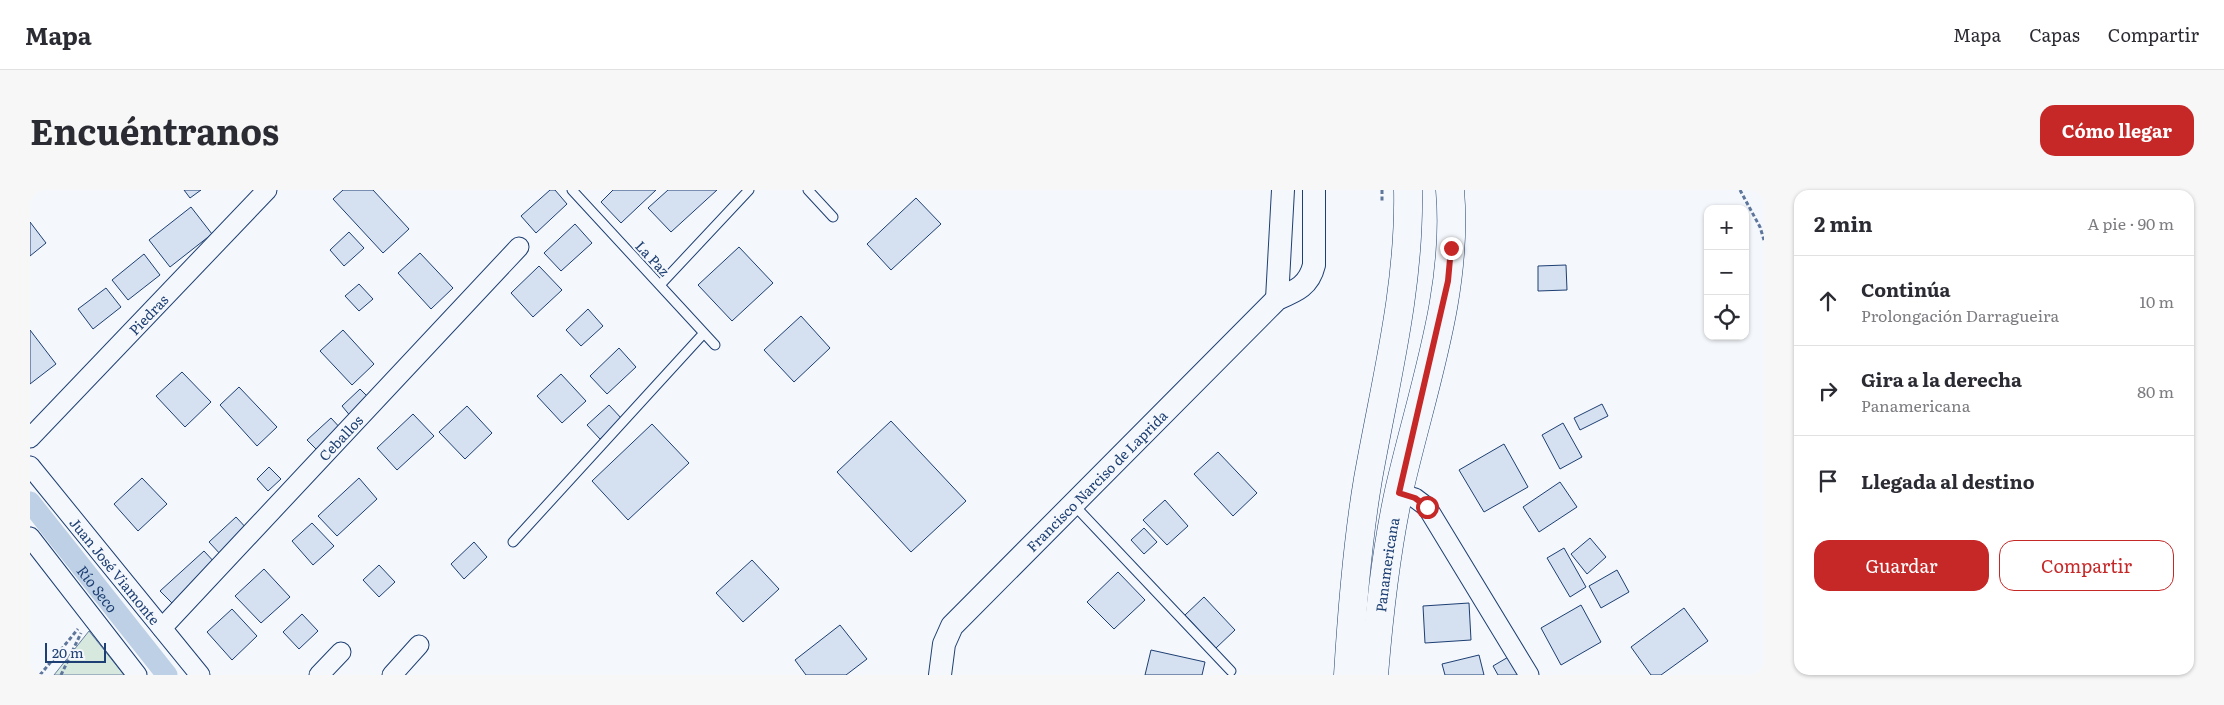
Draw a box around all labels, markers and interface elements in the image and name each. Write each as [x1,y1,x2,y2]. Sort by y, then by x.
text: Mapa [25,17,92,52]
text: Mapa [1953,21,2001,48]
text: Capas [2029,21,2080,48]
text: Compartir [2108,21,2199,48]
text: Encuéntranos [30,104,279,156]
button: Cómo llegar [2040,105,2194,156]
map controls [1704,205,1749,340]
button: + [1704,205,1749,250]
text: 2 min [1814,207,1873,238]
text: A pie · 90 m [2087,211,2174,235]
street label: La Paz [631,236,675,280]
route end [1440,237,1463,260]
button: − [1704,250,1749,295]
text: Continúa [1861,275,1951,303]
icon: ahead [1814,287,1842,315]
text: 10 m [2140,289,2174,313]
street label: Piedras [124,290,172,339]
button: locate [1704,295,1749,340]
text: Prolongación Darragueira [1861,303,2059,327]
text: Gira a la derecha [1861,365,2022,393]
icon: right [1814,377,1842,405]
text: 80 m [2137,379,2174,403]
text: Panamericana [1861,393,1970,417]
street label: Francisco Narciso de Laprida [1022,405,1172,556]
street label: Ceballos [314,410,367,465]
icon: arrive [1814,467,1842,495]
text: Llegada al destino [1861,467,2035,495]
route start [1416,496,1439,519]
street label: Juan José Viamonte [65,513,165,629]
street label: Panamericana [1370,515,1404,613]
button: Guardar [1814,540,1989,591]
button: Compartir [1999,540,2174,591]
water label: Río Seco [72,560,124,617]
scale bar [45,640,106,663]
text: 20 m [52,642,84,662]

